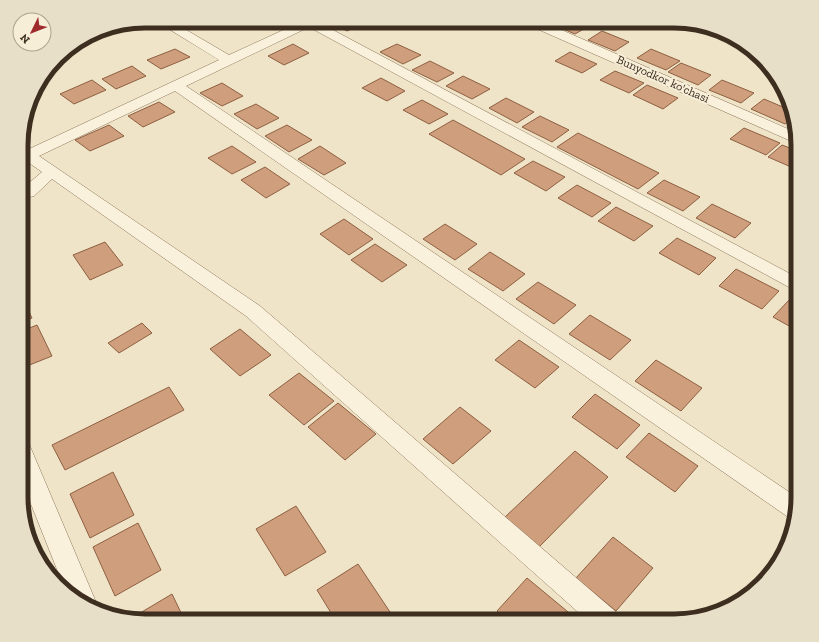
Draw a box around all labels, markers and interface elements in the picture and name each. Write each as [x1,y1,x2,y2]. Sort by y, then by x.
north arrow [12,12,52,52]
text: N [17,31,33,46]
street label: Bunyodkor ko'chasi [614,52,712,106]

